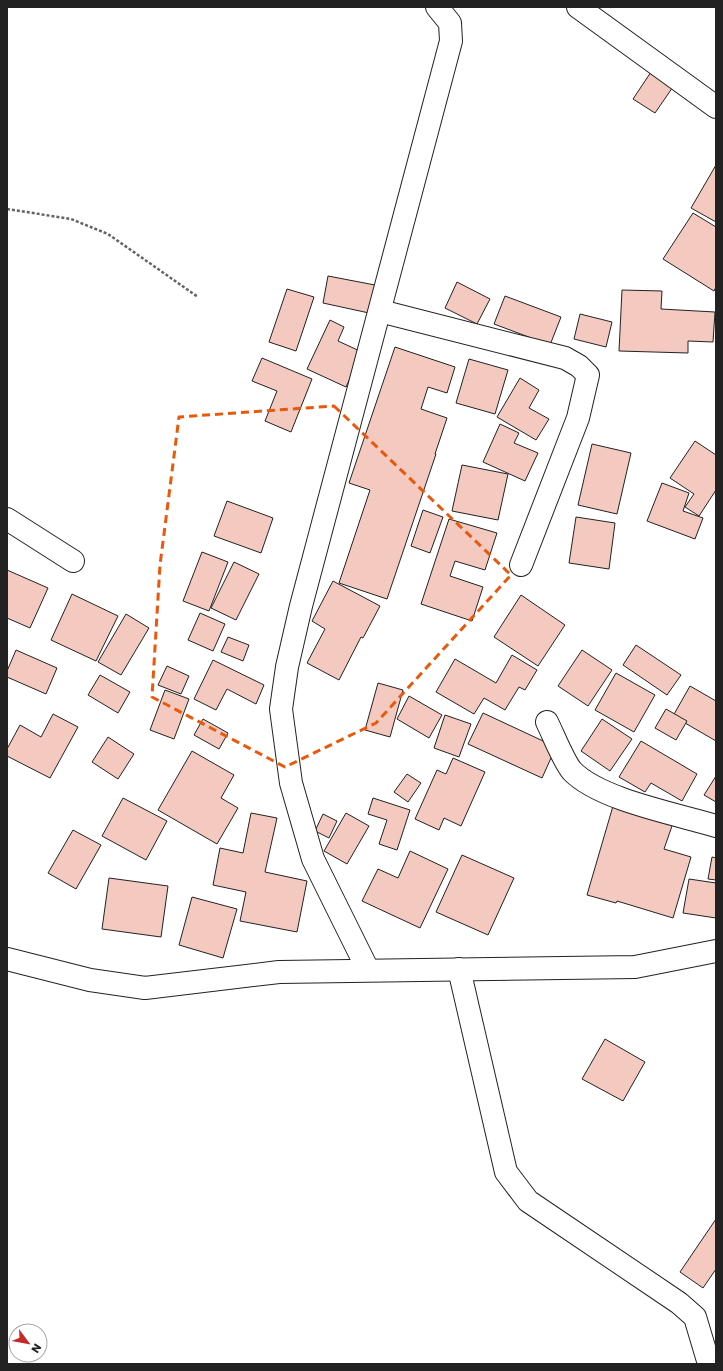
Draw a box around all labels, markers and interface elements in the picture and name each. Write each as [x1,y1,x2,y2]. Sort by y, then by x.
north arrow [8,1323,48,1363]
text: N [28,1341,45,1356]

